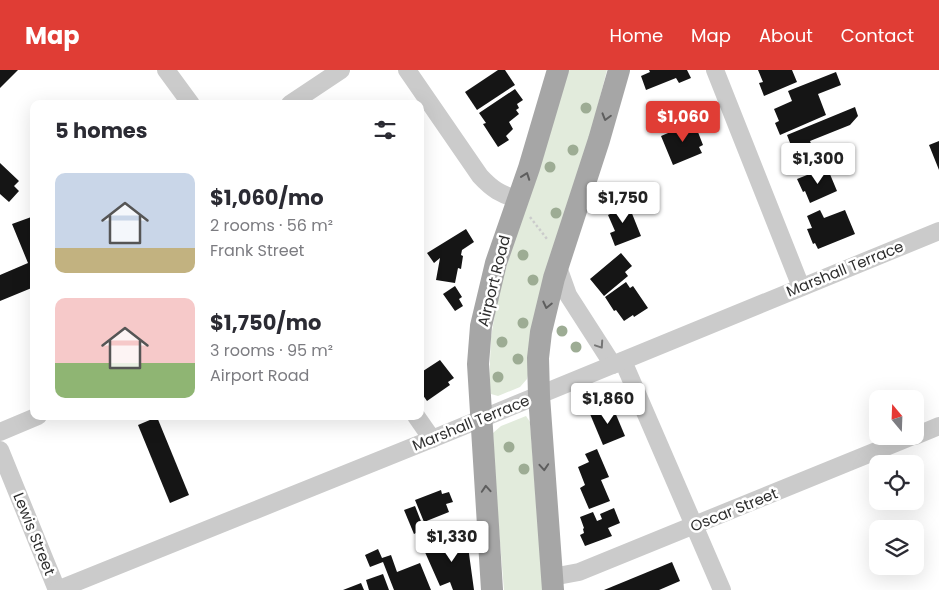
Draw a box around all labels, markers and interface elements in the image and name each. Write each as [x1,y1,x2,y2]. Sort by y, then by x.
text: Map [25,19,80,52]
text: Home [609,23,663,48]
text: Map [691,23,731,48]
text: About [759,23,813,48]
text: Contact [841,23,914,48]
pin: $1,060 [642,100,724,143]
text: $1,060 [657,105,709,128]
one-way arrow [601,112,611,121]
text: 5 homes [55,116,148,145]
icon: filters [371,116,399,144]
pin: $1,300 [777,142,859,185]
text: $1,300 [792,147,844,170]
one-way arrow [520,172,530,181]
pin: $1,750 [582,182,664,224]
text: $1,060/mo [210,183,324,212]
text: $1,750 [598,186,648,209]
icon: home [95,193,155,253]
text: 2 rooms · 56 m² [210,214,333,237]
street label: Airport Road [472,233,515,329]
street label: Marshall Terrace [783,235,907,302]
text: Frank Street [210,239,304,262]
one-way arrow [542,301,553,310]
text: $1,750/mo [210,308,321,337]
icon: home [95,318,155,378]
text: 3 rooms · 95 m² [210,339,333,362]
one-way arrow [594,339,603,348]
text: Airport Road [210,364,309,387]
pin: $1,860 [567,382,649,425]
text: $1,860 [582,387,634,410]
street label: Marshall Terrace [409,389,533,456]
north arrow [869,390,924,445]
map controls [869,390,924,575]
button: locate [869,455,924,510]
one-way arrow [538,463,549,471]
street label: Oscar Street [687,482,781,537]
one-way arrow [480,485,491,493]
street label: Lewis Street [8,489,61,578]
pin: $1,330 [411,520,493,563]
button: layers [869,520,924,575]
text: $1,330 [427,525,477,548]

